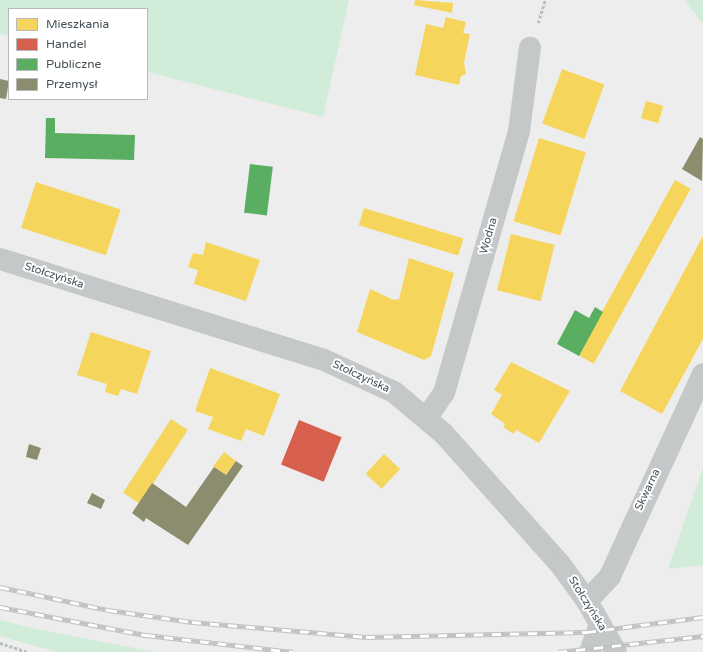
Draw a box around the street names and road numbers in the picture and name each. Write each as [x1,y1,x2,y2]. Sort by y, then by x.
street label: Wodna [478,216,500,256]
street label: Stołczyńska [23,260,85,292]
street label: Stołczyńska [330,358,392,396]
street label: Skwarna [633,467,663,513]
street label: Stołczyńska [565,574,609,634]

